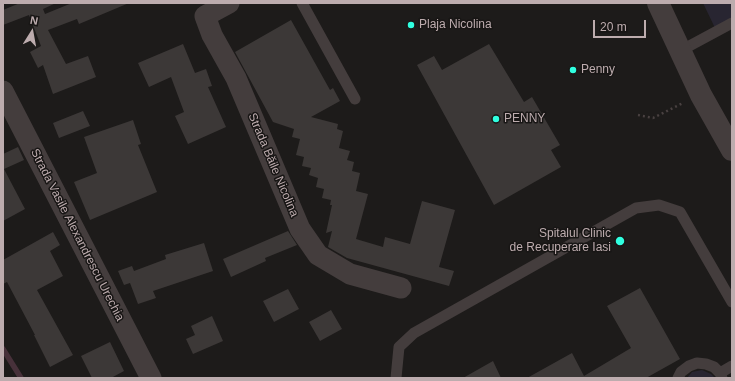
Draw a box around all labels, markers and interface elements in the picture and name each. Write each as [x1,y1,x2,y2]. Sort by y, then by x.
north arrow [12,12,52,52]
scale bar [595,12,648,38]
text: N [29,14,39,27]
place label: Plaja Nicolina [419,18,492,32]
marker: Plaja Nicolina [406,20,416,30]
text: 20 m [600,20,627,34]
place label: Penny [581,63,615,77]
marker: Penny [568,65,578,75]
street label: Strada Băile Nicolina [245,111,301,219]
place label: PENNY [504,112,545,126]
marker: PENNY [491,114,501,124]
street label: Strada Vasile Alexandrescu Urechia [27,147,127,323]
place label: Spitalul Clinic de Recuperare Iasi [510,227,611,255]
marker: Spitalul Clinic de Recuperare Iasi [614,235,626,247]

